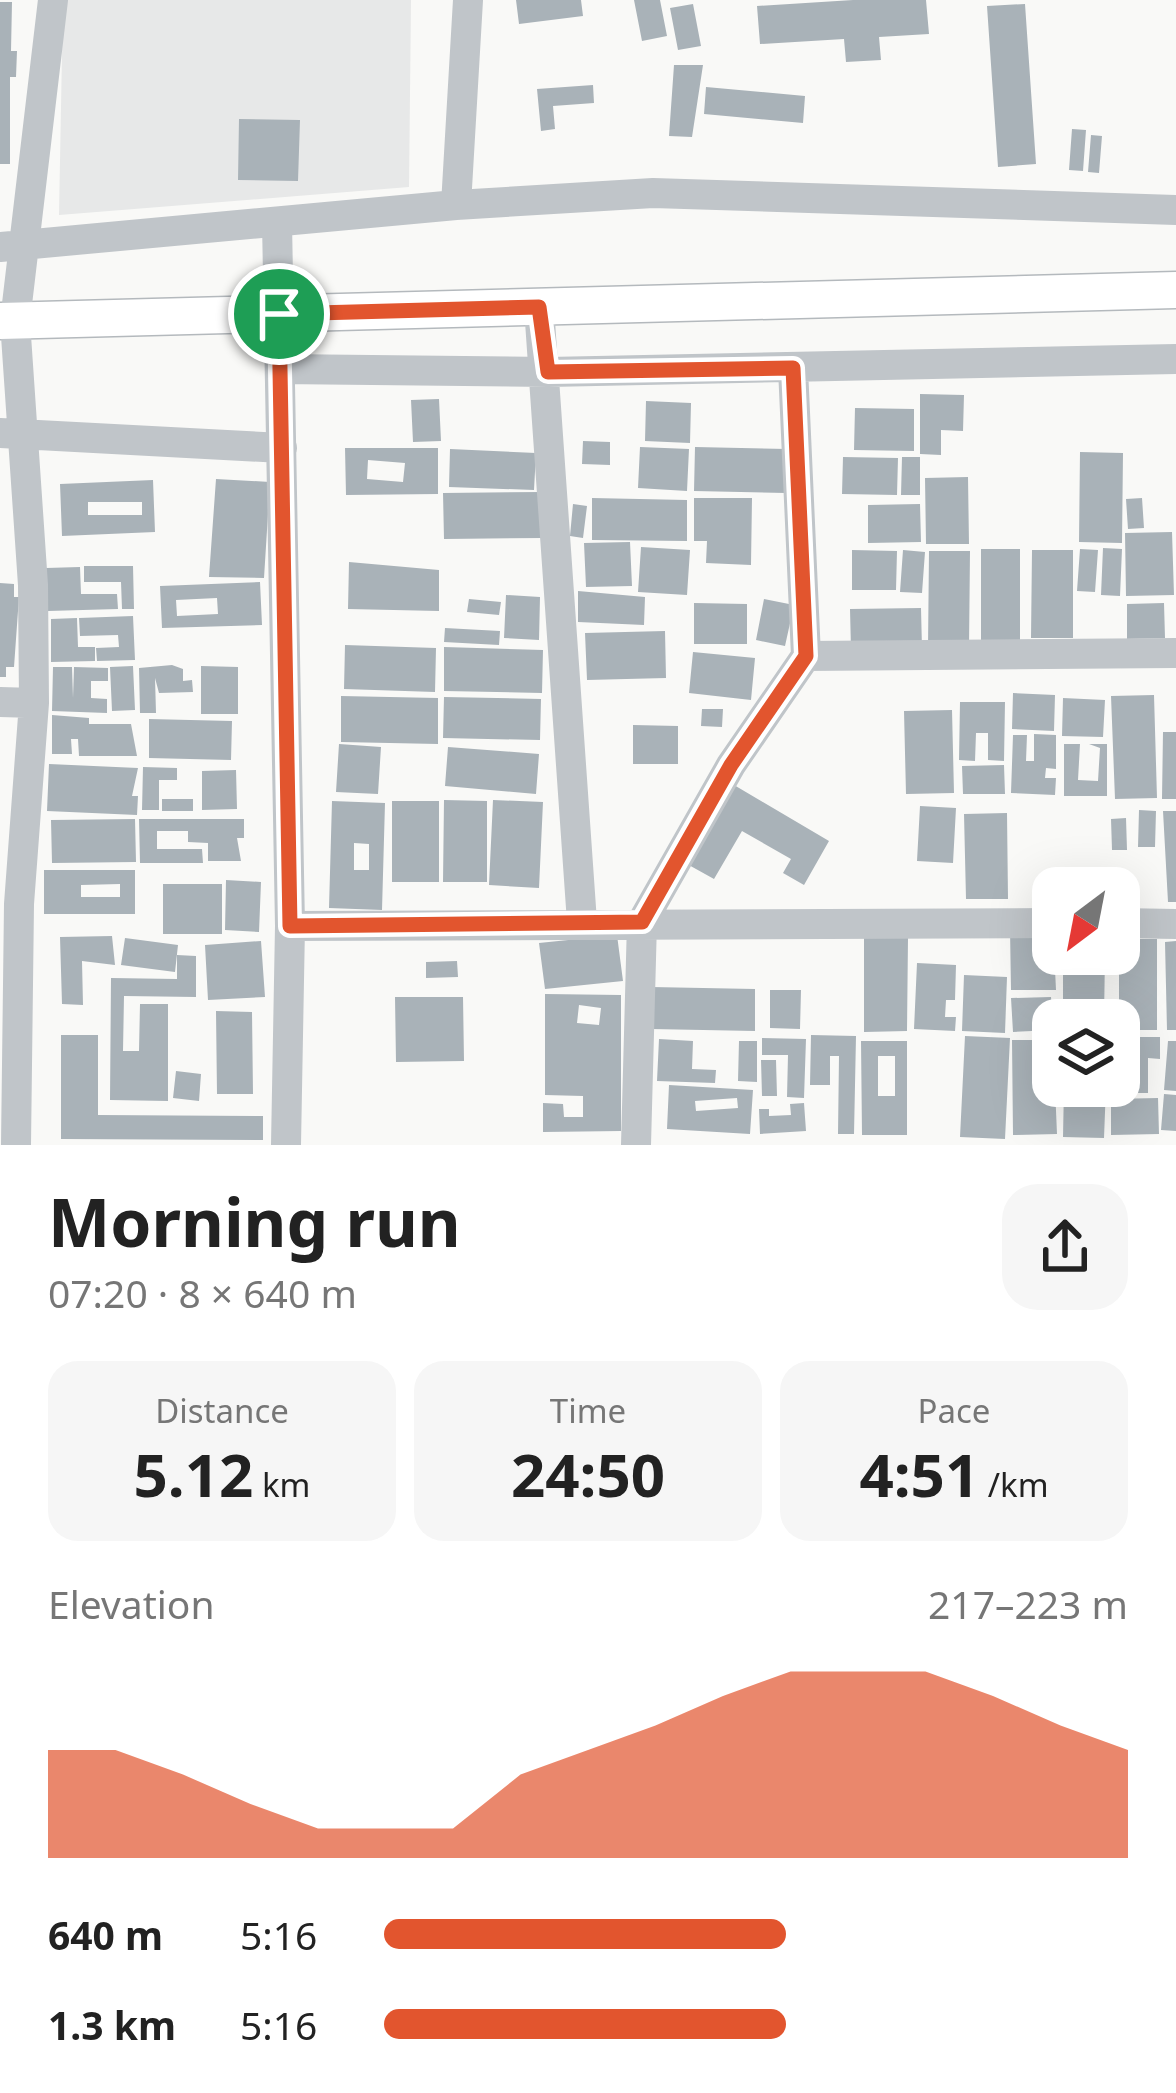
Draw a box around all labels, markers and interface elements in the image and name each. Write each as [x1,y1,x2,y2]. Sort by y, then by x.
pin [228,263,330,365]
icon: arrive [246,281,312,347]
north arrow [1032,867,1140,975]
map controls [1032,867,1140,1107]
button: layers [1032,999,1140,1107]
text: Morning run [48,1176,461,1266]
button: share [1002,1184,1128,1310]
text: 07:20 · 8 × 640 m [48,1266,357,1319]
text: Distance [155,1388,289,1433]
text: Time [550,1388,626,1433]
text: Pace [918,1388,990,1433]
text: 5.12 [134,1433,253,1515]
text: 24:50 [511,1433,665,1515]
text: 4:51 [859,1433,979,1515]
text: km [253,1462,310,1507]
text: /km [979,1462,1049,1507]
text: Elevation [48,1577,215,1630]
text: 217–223 m [928,1577,1128,1630]
text: 640 m [48,1908,163,1961]
text: 5:16 [240,1908,317,1961]
text: 1.3 km [48,1998,176,2051]
text: 5:16 [240,1998,317,2051]

